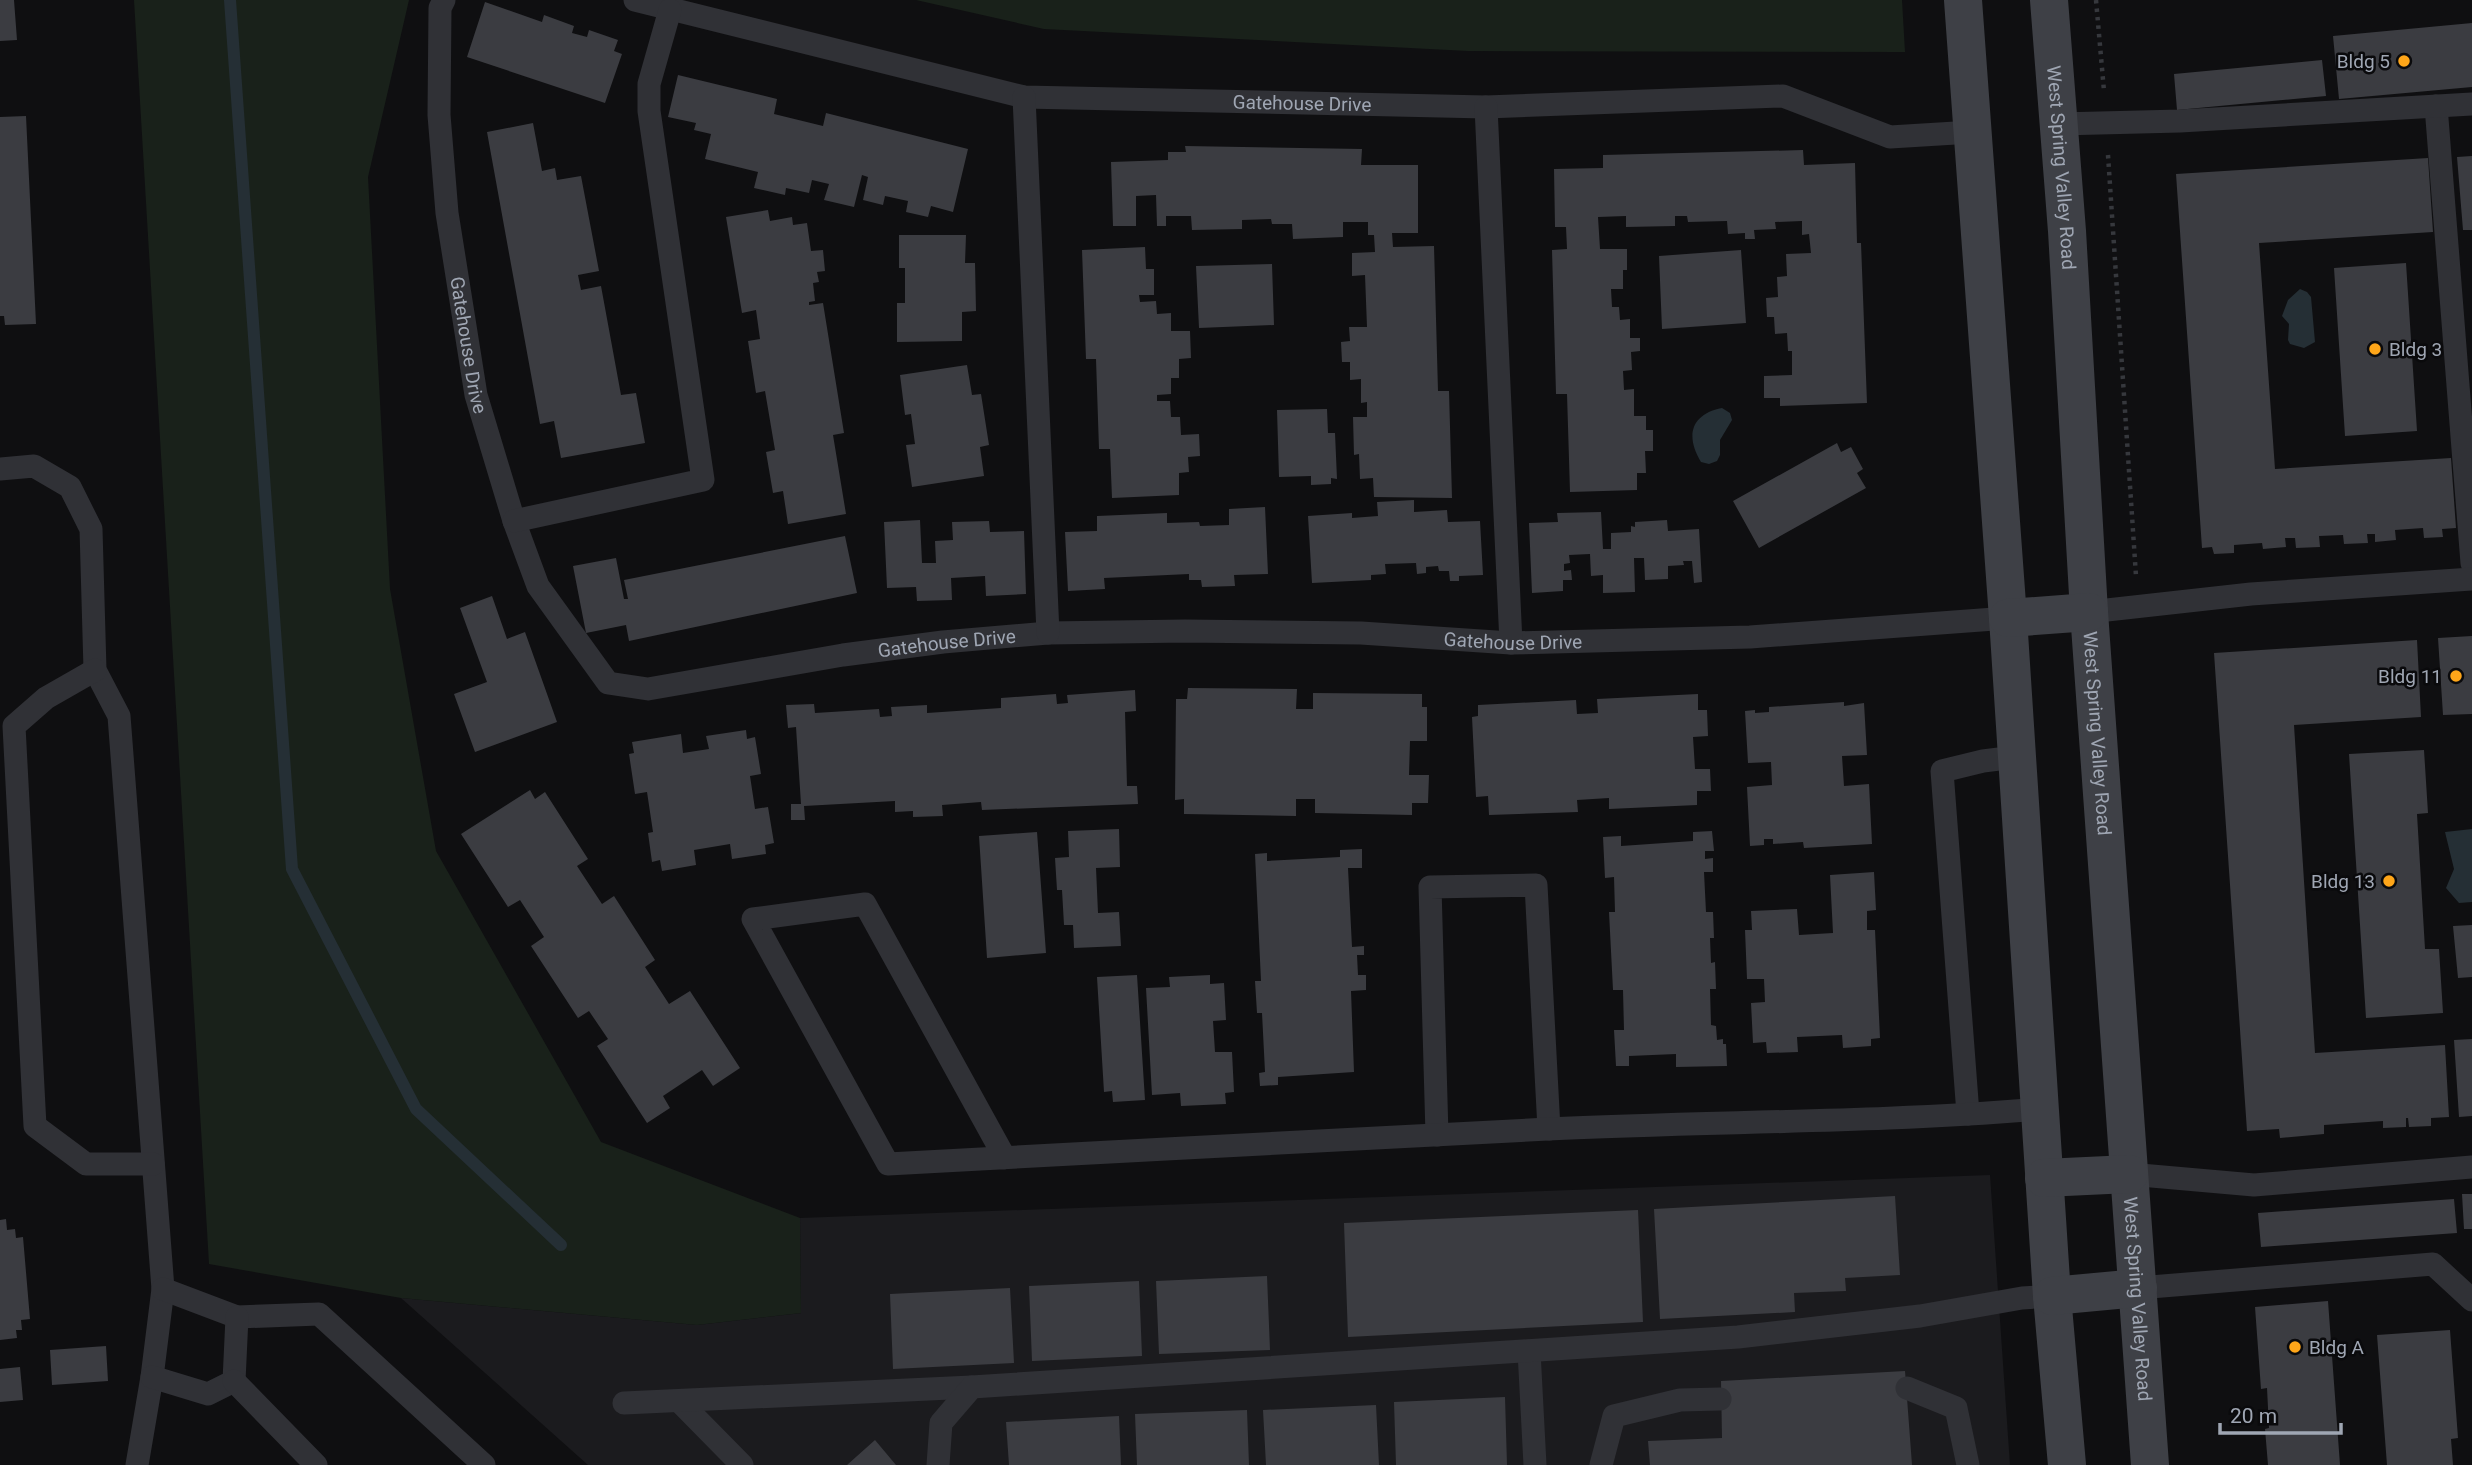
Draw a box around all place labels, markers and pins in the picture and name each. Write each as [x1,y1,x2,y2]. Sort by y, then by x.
place label: Bldg 5 [2337,50,2390,73]
marker: Bldg 5 [2396,53,2412,69]
place label: Bldg 3 [2389,338,2442,361]
marker: Bldg 3 [2367,341,2383,357]
place label: Bldg 11 [2378,665,2442,688]
marker: Bldg 11 [2448,668,2464,684]
place label: Bldg 13 [2311,870,2375,893]
marker: Bldg 13 [2381,873,2397,889]
place label: Bldg A [2309,1336,2365,1359]
marker: Bldg A [2287,1339,2303,1355]

